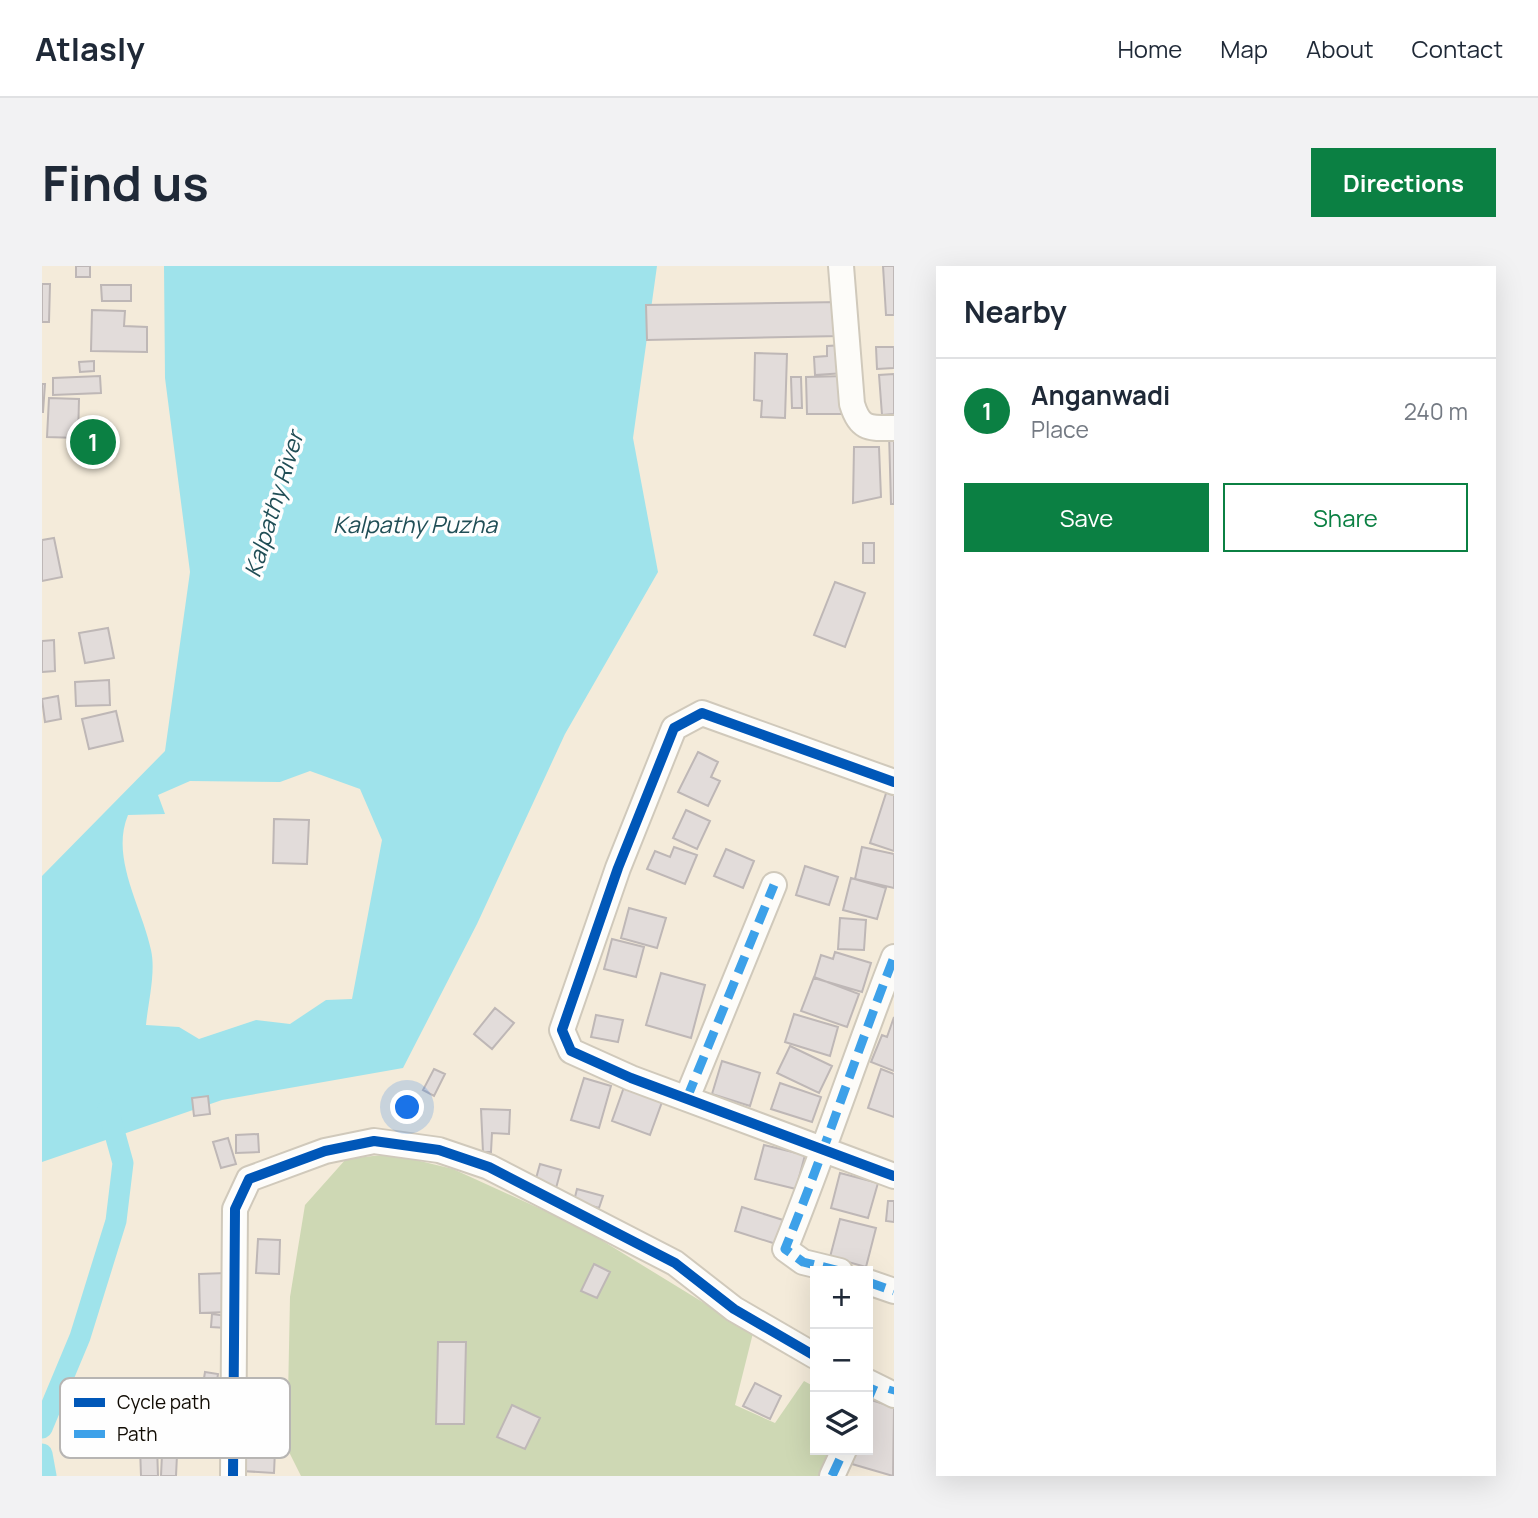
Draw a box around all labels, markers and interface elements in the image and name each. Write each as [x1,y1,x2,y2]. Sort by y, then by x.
text: Atlasly [35,26,145,71]
text: Home [1117,32,1182,65]
text: Map [1220,32,1268,65]
text: About [1306,32,1374,65]
text: Contact [1412,32,1503,65]
button: Directions [1311,148,1496,217]
text: Find us [42,149,209,216]
text: Nearby [964,291,1067,332]
text: Anganwadi [1031,377,1170,413]
text: 1 [982,395,992,427]
text: 240 m [1404,395,1468,427]
text: Place [1031,413,1089,445]
pin: 1 [70,416,116,468]
water label: Kalpathy River [236,425,311,581]
button: Save [964,483,1209,552]
button: Share [1223,483,1468,552]
water label: Kalpathy Puzha [333,508,498,540]
your location [390,1090,424,1124]
map controls [810,1266,873,1455]
button: + [810,1266,873,1329]
button: − [810,1329,873,1392]
legend [60,1378,290,1458]
text: Cycle path [117,1389,211,1415]
button: layers [810,1392,873,1455]
text: Path [117,1421,157,1447]

